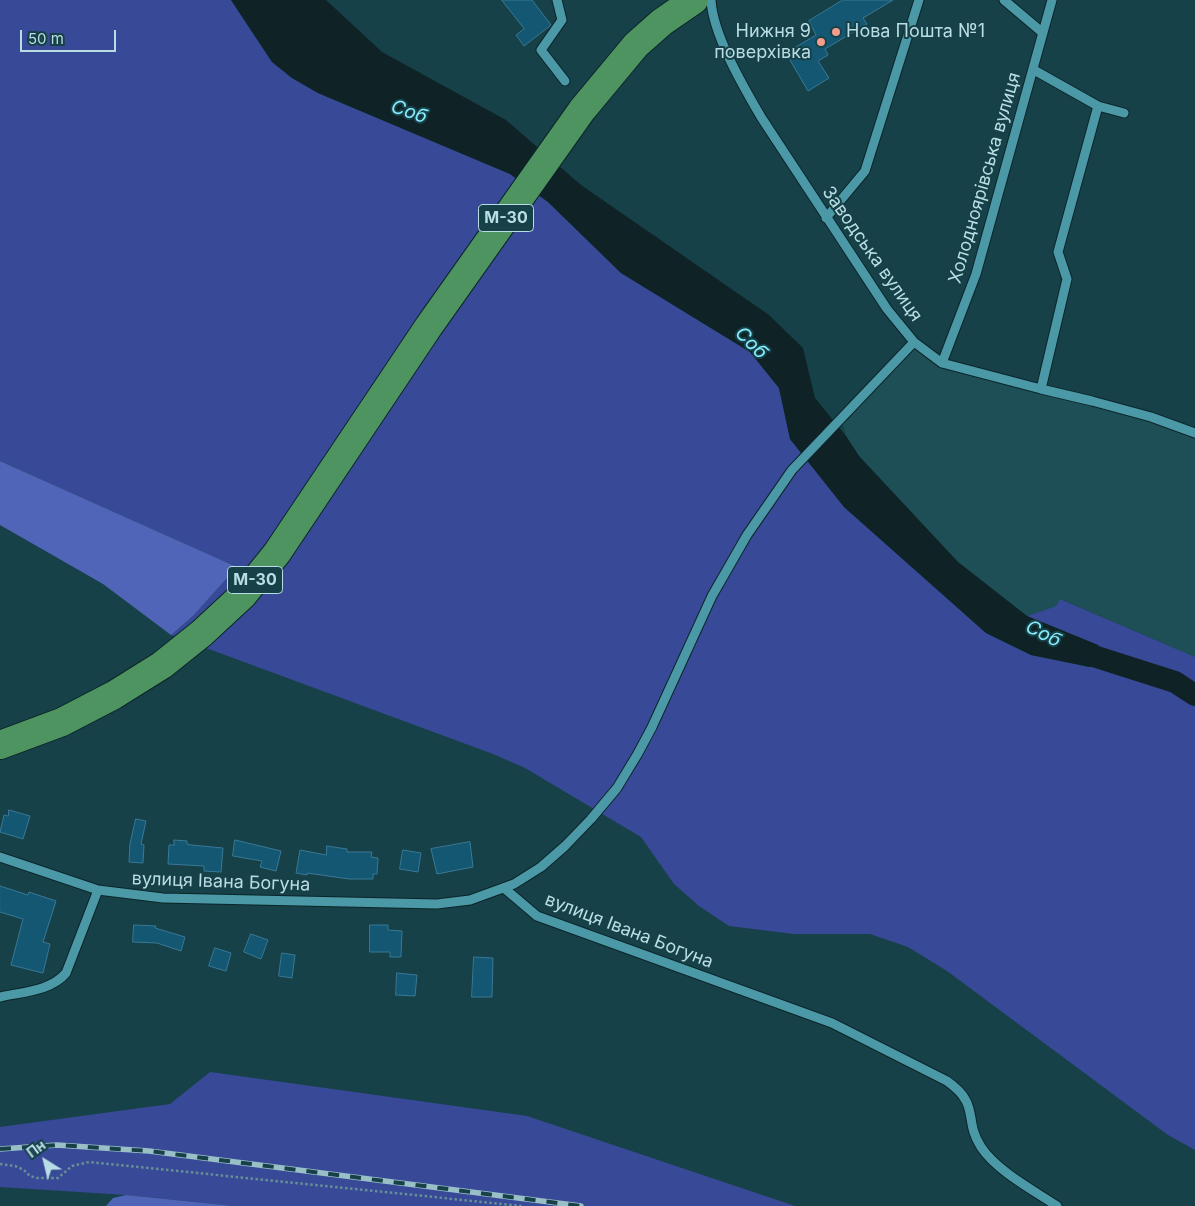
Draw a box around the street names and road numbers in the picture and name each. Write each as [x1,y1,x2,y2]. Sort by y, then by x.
street label: Холодноярівська вулиця [945,70,1025,286]
street label: Заводська вулиця [817,182,927,326]
road number: М-30 [478,204,534,232]
road number: М-30 [228,566,282,594]
street label: вулиця Івана Богуна [131,868,311,896]
street label: вулиця Івана Богуна [542,889,716,973]

